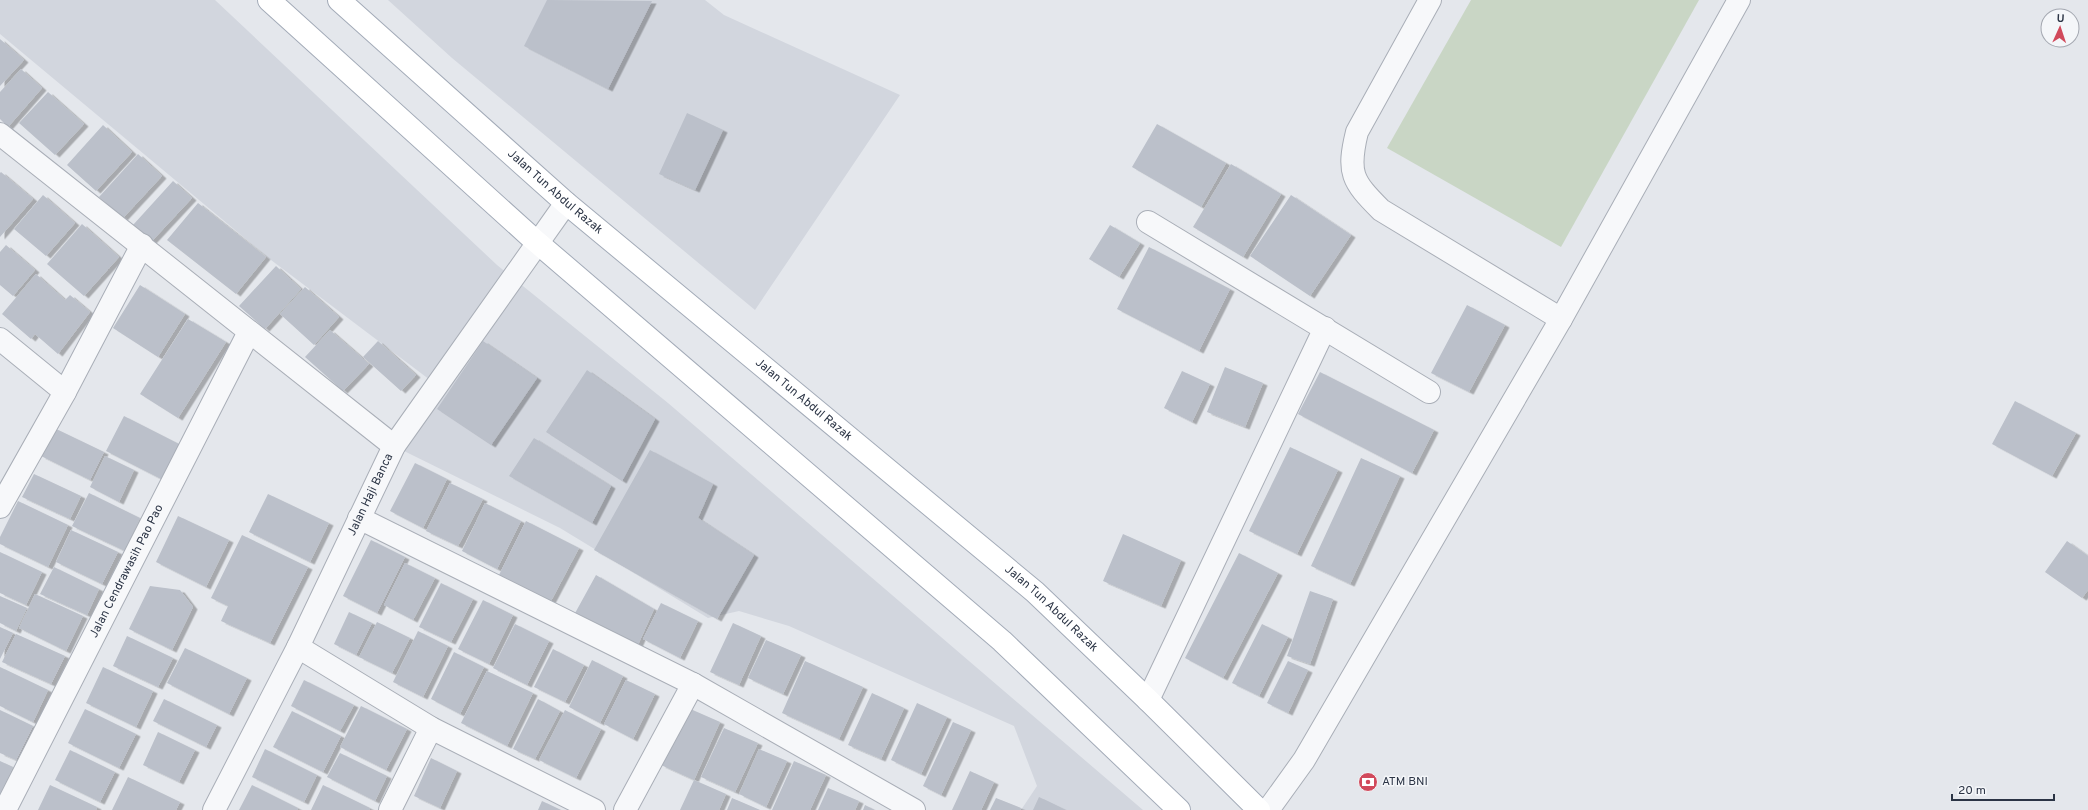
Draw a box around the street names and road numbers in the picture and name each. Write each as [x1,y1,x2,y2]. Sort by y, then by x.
street label: Jalan Tun Abdul Razak [504,146,606,238]
street label: Jalan Tun Abdul Razak [752,355,855,445]
street label: Jalan Haji Banca [344,451,397,539]
street label: Jalan Cendrawasih Pao Pao [86,502,168,641]
street label: Jalan Tun Abdul Razak [1001,562,1101,656]

